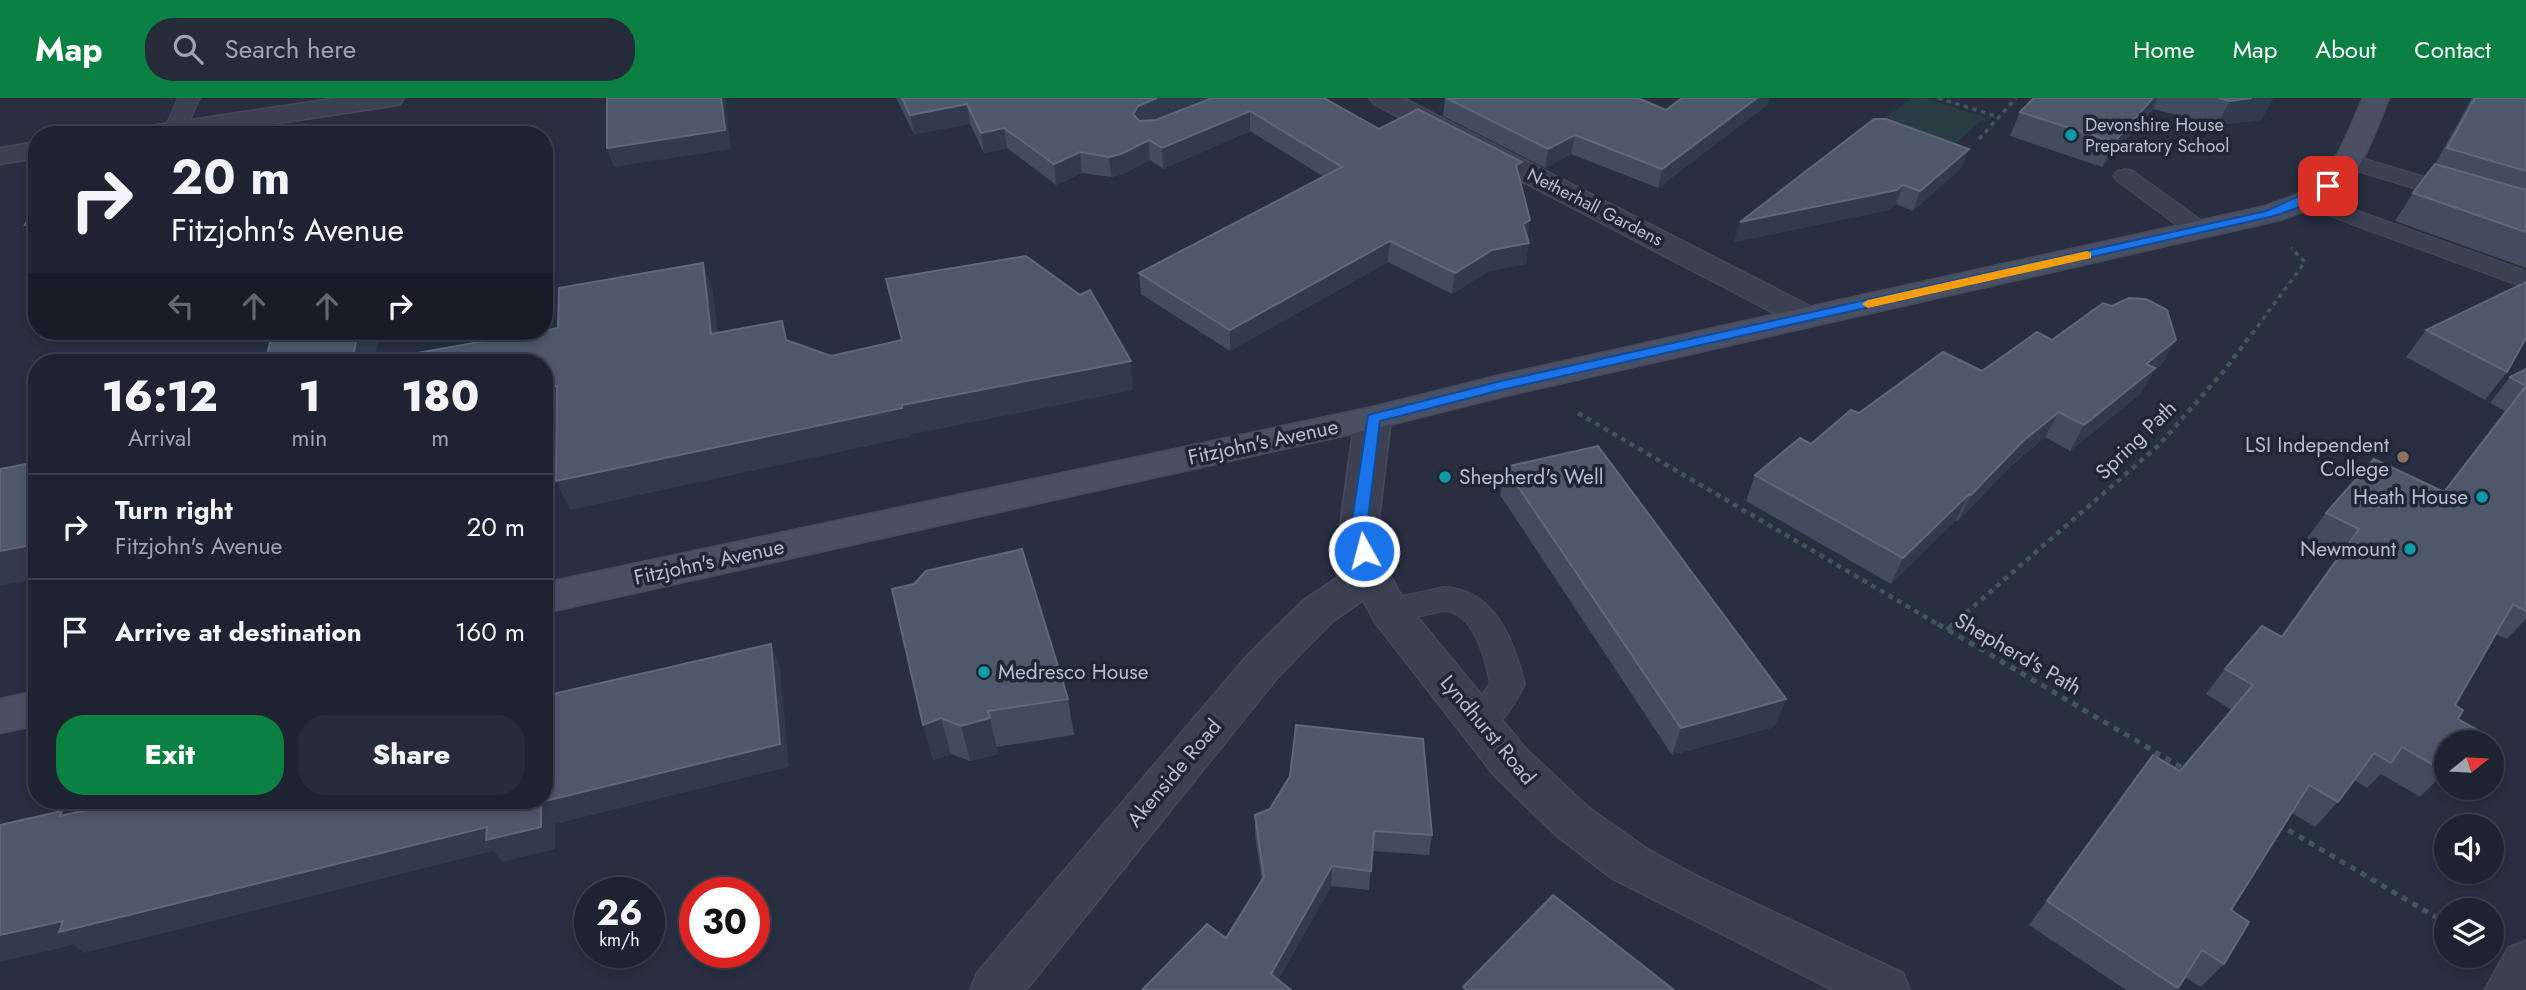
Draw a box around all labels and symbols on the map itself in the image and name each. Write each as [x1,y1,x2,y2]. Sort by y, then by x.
place label: Devonshire House Preparatory School [2085,112,2229,159]
marker: Devonshire House Preparatory School [2063,127,2079,143]
pin [2298,156,2358,216]
street label: Netherhall Gardens [1523,162,1667,252]
street label: Spring Path [2089,394,2183,486]
street label: Fitzjohn's Avenue [1185,411,1341,473]
place label: LSI Independent College [2245,430,2389,484]
marker: LSI Independent College [2395,449,2411,465]
place label: Shepherd's Well [1459,462,1604,492]
marker: Shepherd's Well [1437,469,1453,485]
place label: Heath House [2353,482,2468,512]
marker: Heath House [2474,489,2490,505]
position arrow [1327,514,1401,588]
street label: Fitzjohn's Avenue [631,531,787,593]
place label: Newmount [2300,534,2396,564]
marker: Newmount [2402,541,2418,557]
street label: Shepherd's Path [1949,606,2087,702]
place label: Medresco House [998,657,1149,687]
marker: Medresco House [976,664,992,680]
street label: Lyndhurst Road [1433,669,1543,791]
street label: Akenside Road [1120,712,1228,834]
north arrow [2434,730,2504,800]
speed limit sign: 30 [679,877,770,968]

